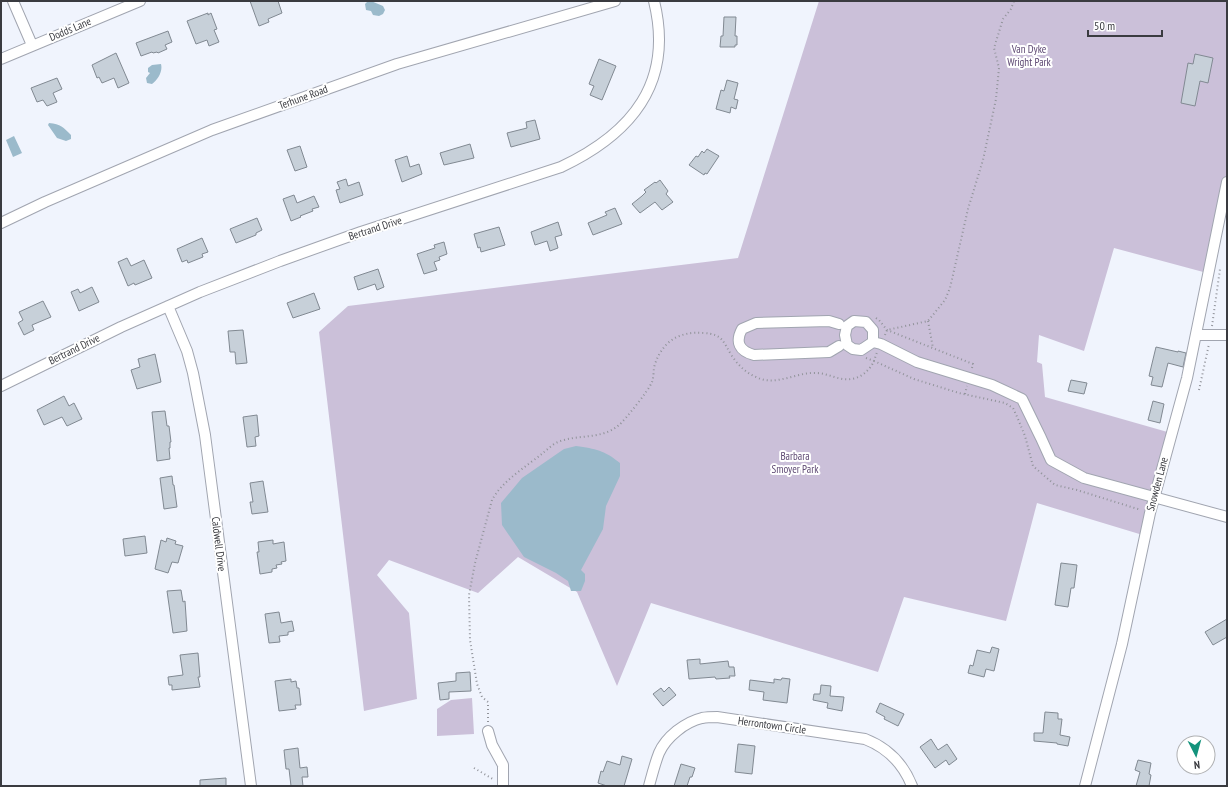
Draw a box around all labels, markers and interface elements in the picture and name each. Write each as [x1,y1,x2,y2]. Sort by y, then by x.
scale bar [1088,12,1162,38]
street label: Dodds Lane [47,14,94,44]
text: 50 m [1094,18,1115,33]
park label: Van Dyke Wright Park [1007,42,1052,69]
street label: Terhune Road [276,82,330,112]
street label: Bertrand Drive [347,213,404,243]
street label: Bertrand Drive [46,330,102,367]
park label: Barbara Smoyer Park [772,449,819,476]
street label: Snowden Lane [1143,455,1171,513]
street label: Caldwell Drive [209,516,229,573]
street label: Herrontown Circle [737,713,807,737]
north arrow [1176,735,1216,775]
text: N [1193,758,1201,772]

